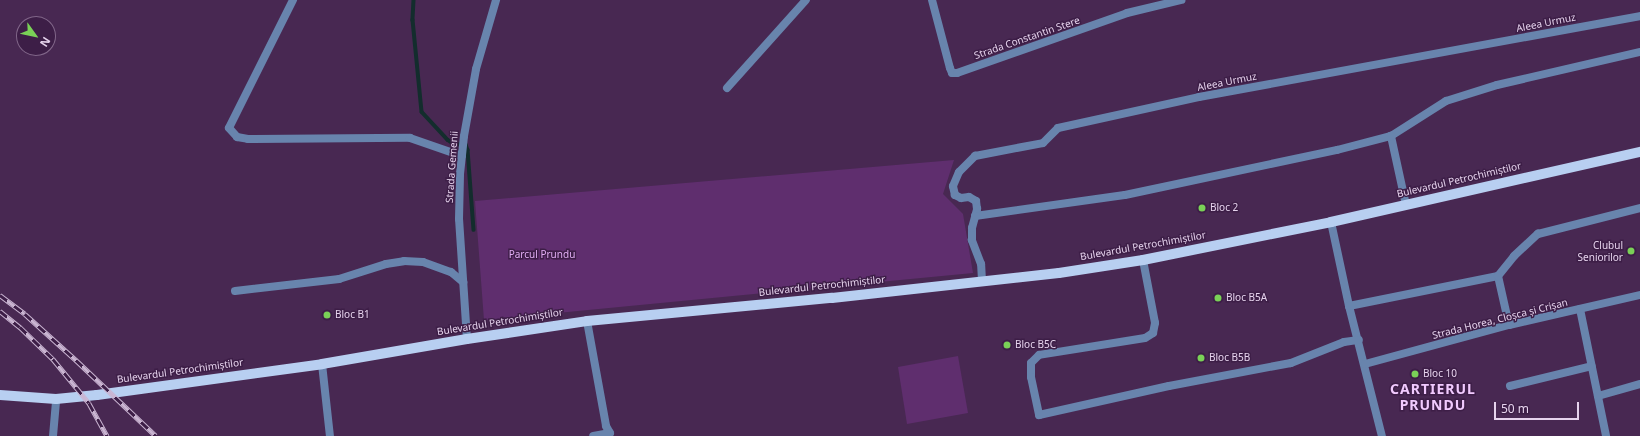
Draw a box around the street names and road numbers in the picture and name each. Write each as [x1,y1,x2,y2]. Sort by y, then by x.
street label: Aleea Urmuz [1515,11,1577,35]
street label: Strada Constantin Stere [973,14,1081,62]
street label: Aleea Urmuz [1196,70,1258,94]
street label: Strada Gemenii [443,131,461,203]
street label: Bulevardul Petrochimiștilor [1396,160,1522,200]
street label: Bulevardul Petrochimiștilor [1079,229,1207,263]
street label: Bulevardul Petrochimiștilor [758,273,886,299]
street label: Strada Horea, Cloșca și Crișan [1431,296,1569,342]
street label: Bulevardul Petrochimiștilor [436,306,564,338]
street label: Bulevardul Petrochimiștilor [116,356,244,386]

